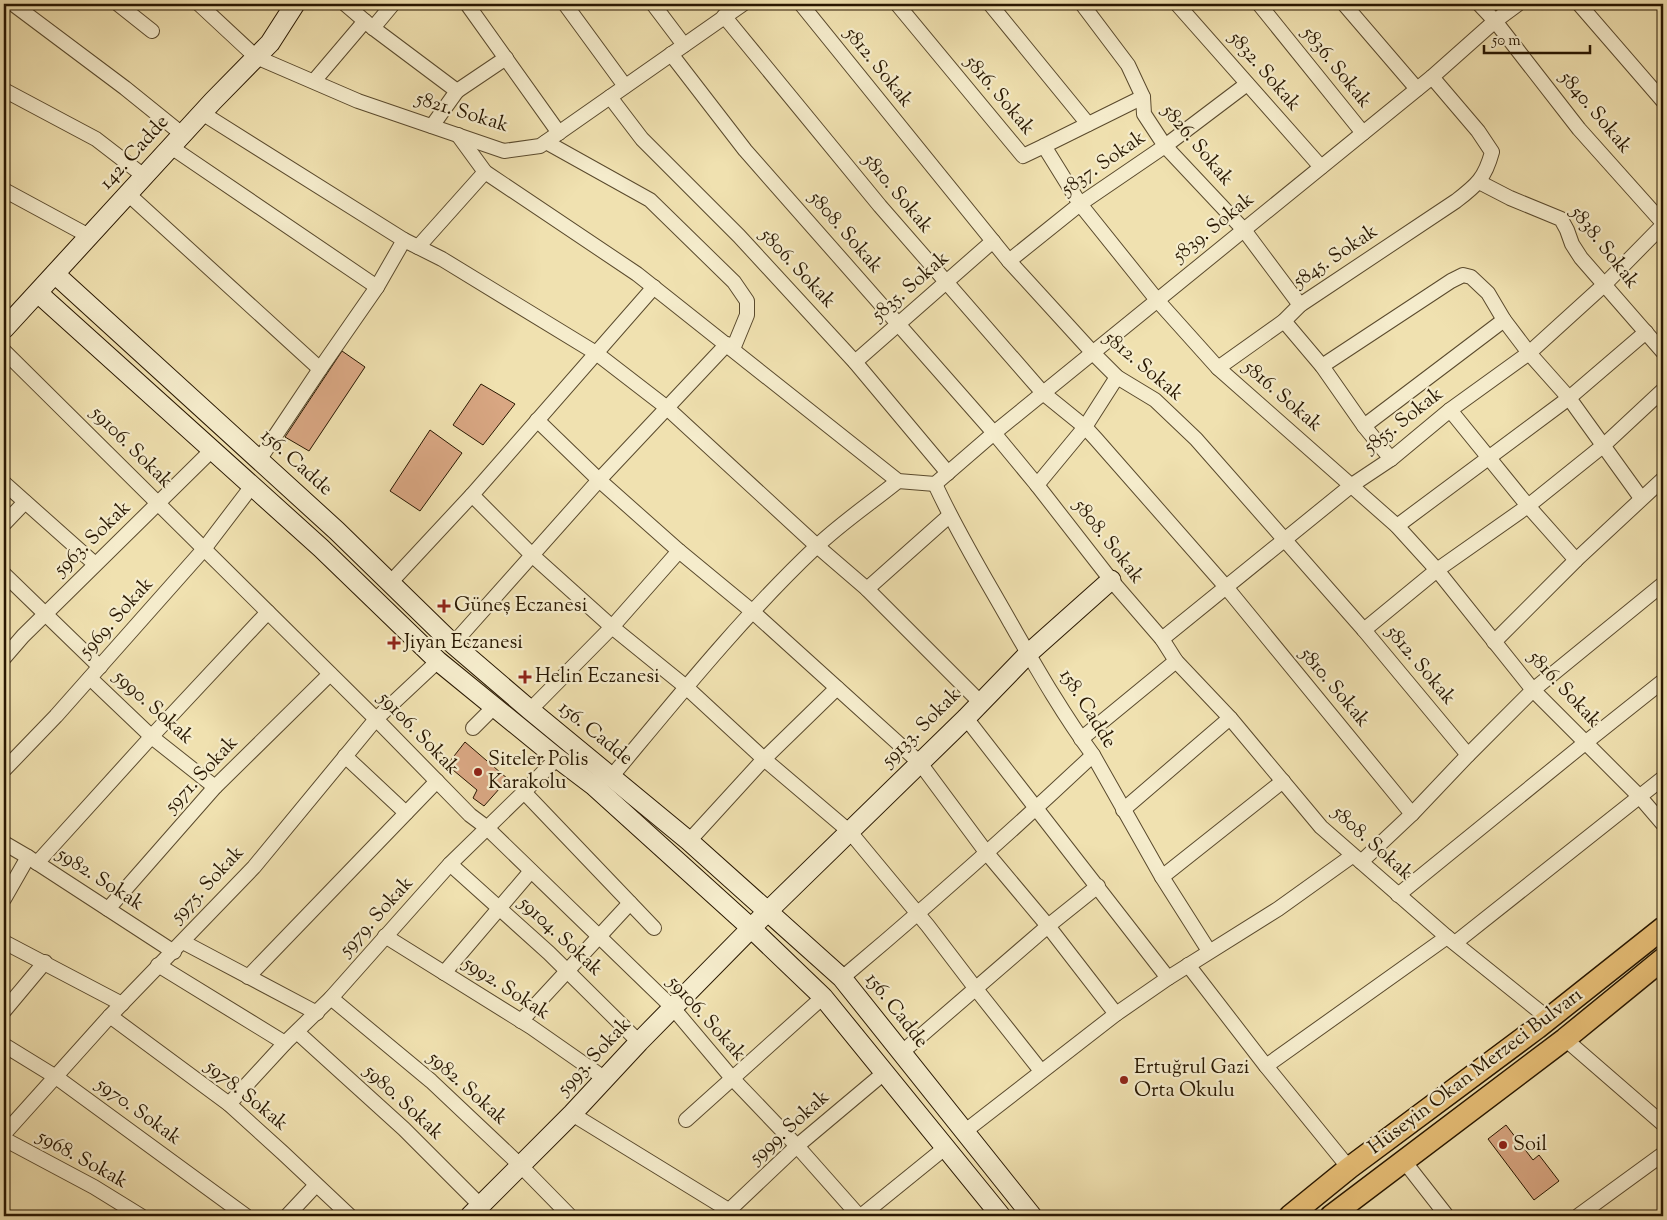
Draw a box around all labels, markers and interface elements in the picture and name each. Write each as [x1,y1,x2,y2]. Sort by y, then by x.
street label: 5836. Sokak [1293,20,1378,115]
street label: 5812. Sokak [836,21,920,115]
scale bar [1484,22,1591,54]
street label: 5832. Sokak [1220,25,1307,118]
text: 50 m [1491,31,1521,52]
street label: 5816. Sokak [956,49,1041,142]
street label: 5840. Sokak [1551,65,1638,161]
street label: 5821. Sokak [411,85,512,141]
street label: 5826. Sokak [1154,98,1240,193]
street label: 142. Cadde [93,109,177,197]
street label: 5837. Sokak [1055,124,1152,204]
street label: 5810. Sokak [854,147,939,240]
street label: 5808. Sokak [800,185,889,280]
street label: 5839. Sokak [1166,186,1261,271]
street label: 5838. Sokak [1562,200,1646,296]
street label: 5845. Sokak [1287,218,1384,297]
street label: 5806. Sokak [752,222,842,316]
street label: 5835. Sokak [865,245,956,330]
street label: 5812. Sokak [1096,324,1189,409]
street label: 5816. Sokak [1235,354,1328,440]
street label: 5855. Sokak [1357,381,1450,462]
street label: 59106. Sokak [82,399,179,496]
street label: 156. Cadde [253,423,339,503]
street label: 5808. Sokak [1065,493,1150,591]
street label: 5963. Sokak [47,495,138,584]
street label: 5969. Sokak [72,571,161,665]
place label: Güneş Eczanesi [454,592,588,621]
marker: Güneş Eczanesi [438,600,450,612]
street label: 5812. Sokak [1377,619,1462,712]
place label: Jiyan Eczanesi [403,629,523,658]
marker: Jiyan Eczanesi [388,637,400,649]
street label: 5810. Sokak [1291,641,1376,734]
street label: 5816. Sokak [1520,644,1608,735]
street label: 5990. Sokak [106,663,200,752]
place label: Helin Eczanesi [535,663,660,692]
street label: 158. Cadde [1051,664,1123,754]
marker: Helin Eczanesi [519,671,531,683]
street label: 59133. Sokak [875,681,969,775]
street label: 59106. Sokak [370,685,465,782]
street label: 156. Cadde [551,695,639,773]
street label: 5971. Sokak [158,730,246,821]
place label: Siteler Polis Karakolu [488,746,589,798]
marker: Siteler Polis Karakolu [472,766,484,778]
street label: 5808. Sokak [1324,799,1419,888]
street label: 5982. Sokak [50,840,149,919]
street label: 5975. Sokak [164,840,252,931]
street label: 5979. Sokak [332,870,421,964]
street label: 59104. Sokak [511,890,609,984]
street label: 5992. Sokak [456,949,555,1028]
street label: 156. Cadde [857,967,935,1055]
street label: 59106. Sokak [659,969,752,1068]
street label: Hüseyin Okan Merzeci Bulvarı [1363,981,1590,1162]
street label: 5993. Sokak [550,1011,639,1103]
street label: 5982. Sokak [420,1044,513,1133]
street label: 5978. Sokak [197,1053,294,1139]
place label: Ertuğrul Gazi Orta Okulu [1134,1054,1250,1106]
street label: 5980. Sokak [356,1058,449,1148]
street label: 5970. Sokak [88,1070,187,1153]
marker: Ertuğrul Gazi Orta Okulu [1118,1074,1130,1086]
street label: 5999. Sokak [743,1084,837,1173]
street label: 5968. Sokak [31,1123,133,1197]
place label: Soil [1513,1131,1548,1160]
marker: Soil [1497,1139,1509,1151]

